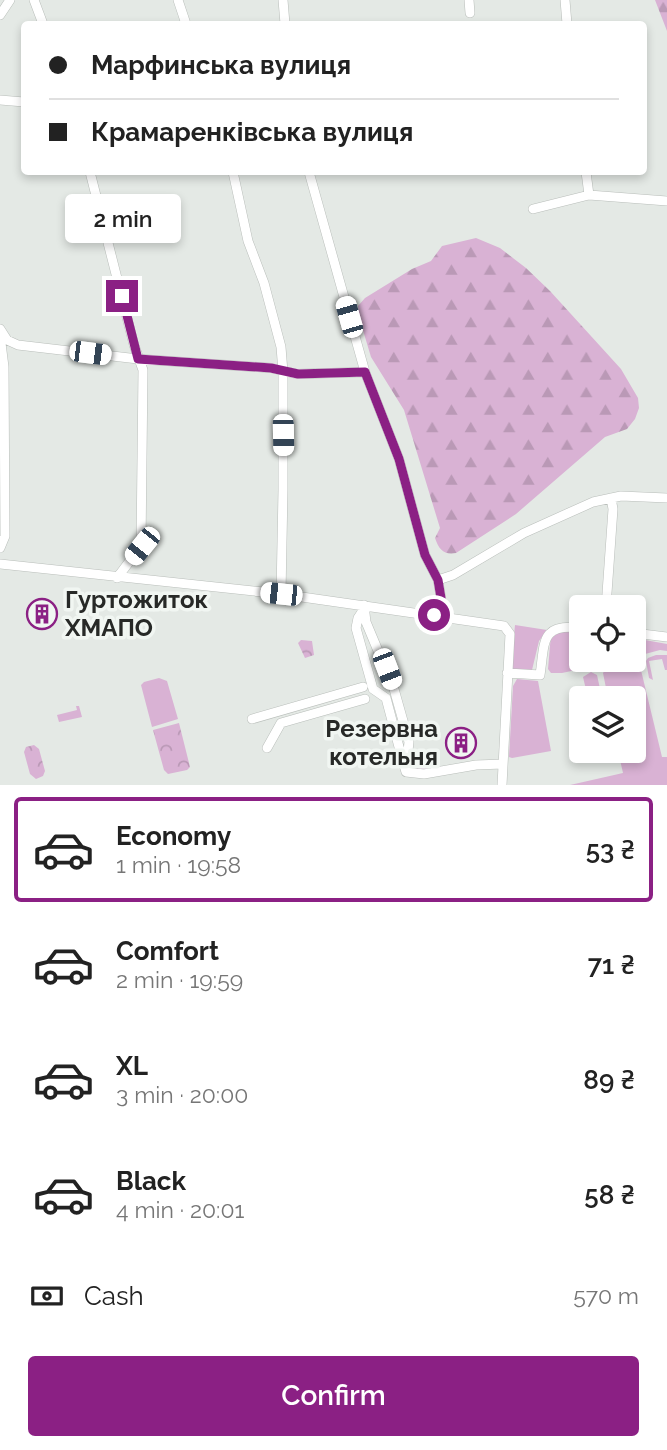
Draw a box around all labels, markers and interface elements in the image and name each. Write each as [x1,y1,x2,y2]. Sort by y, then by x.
text: Марфинська вулиця [91,50,351,80]
text: Крамаренківська вулиця [91,117,413,147]
callout: 2 min [64,194,180,244]
text: 2 min [94,205,152,232]
route end [106,280,138,312]
car [334,294,365,340]
car [68,340,113,366]
car [273,414,294,456]
car [121,523,164,569]
car [260,581,303,607]
place label: Гуртожиток ХМАПО [64,585,209,642]
map controls [569,595,646,763]
button: locate [569,595,646,672]
building icon: Гуртожиток ХМАПО [25,597,59,631]
route start [418,599,450,631]
car [370,646,405,692]
button: layers [569,686,646,763]
place label: Резервна котельня [325,714,438,771]
building icon: Резервна котельня [444,726,478,760]
icon: car [32,818,95,881]
text: Economy [116,821,231,851]
text: 53 ₴ [586,835,635,865]
text: 1 min · 19:58 [116,851,241,878]
icon: car [32,933,95,996]
text: Comfort [116,936,219,966]
text: 71 ₴ [588,950,635,980]
text: 2 min · 19:59 [116,966,243,993]
icon: car [32,1048,95,1111]
text: XL [116,1051,148,1081]
text: 89 ₴ [583,1065,635,1095]
text: 3 min · 20:00 [116,1081,248,1108]
icon: car [32,1163,95,1226]
text: Black [116,1166,186,1196]
text: 58 ₴ [584,1180,635,1210]
text: 4 min · 20:01 [116,1196,244,1223]
icon: cash [28,1277,66,1315]
text: Cash [84,1281,144,1311]
text: 570 m [573,1282,639,1309]
button: Confirm [28,1356,639,1436]

